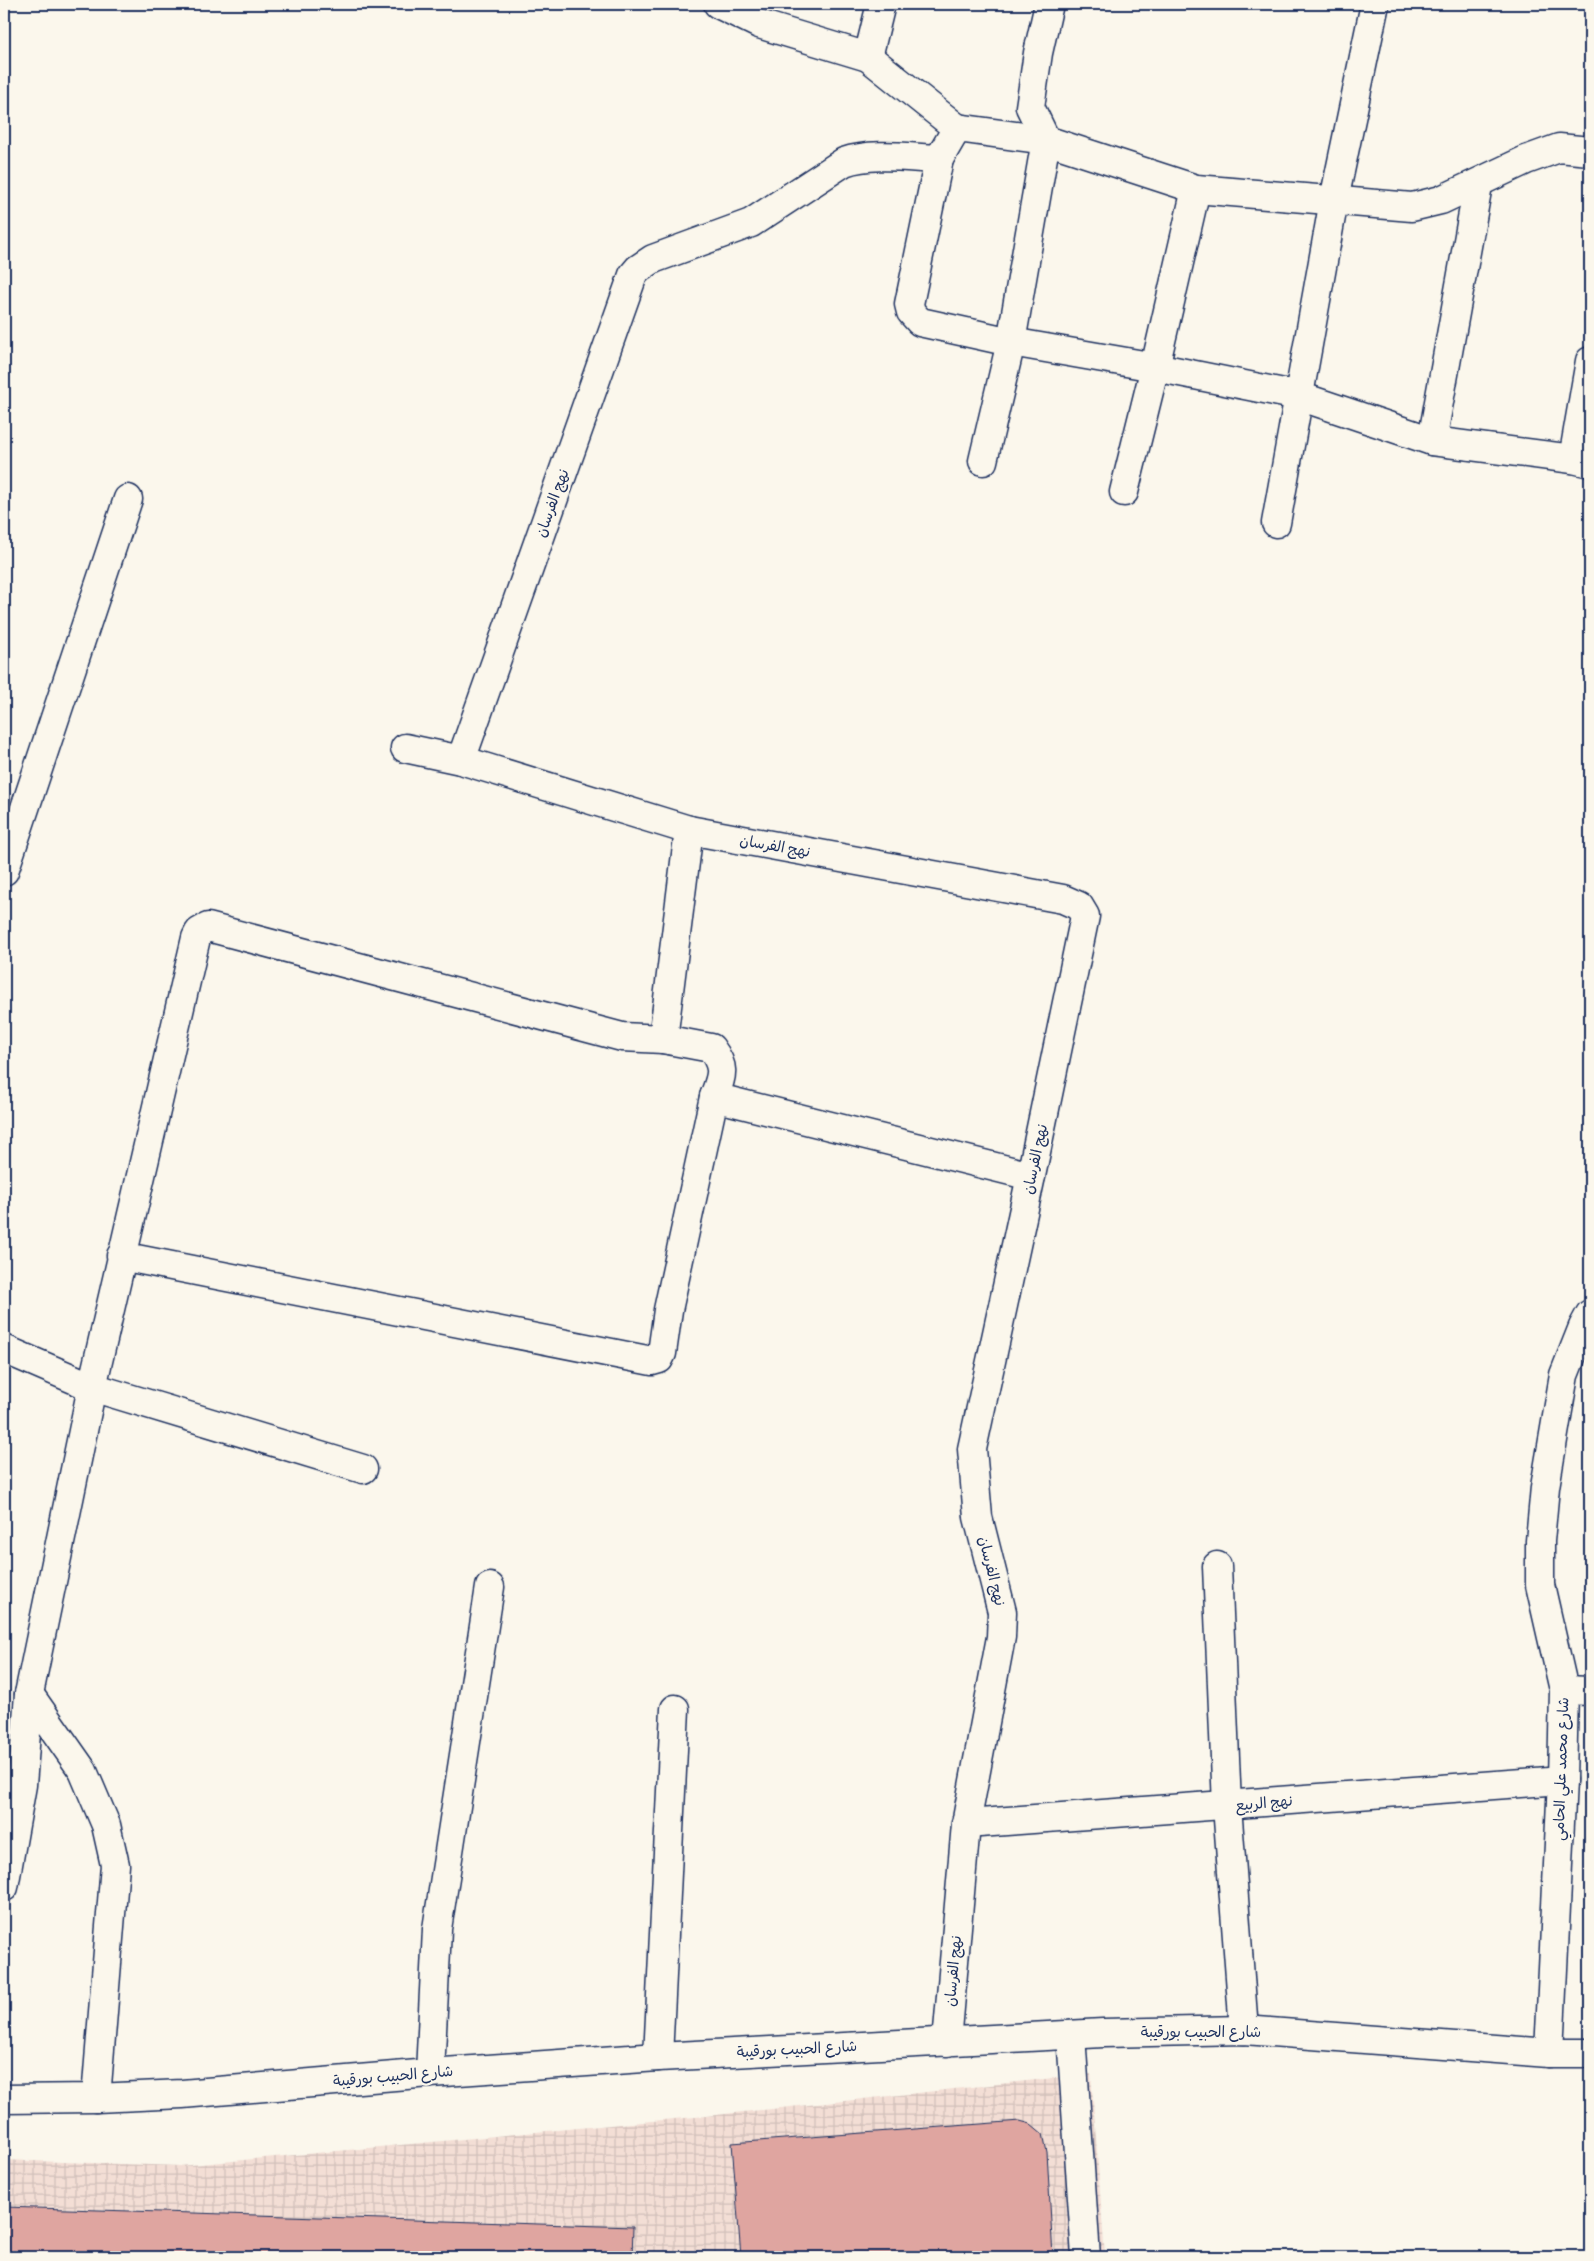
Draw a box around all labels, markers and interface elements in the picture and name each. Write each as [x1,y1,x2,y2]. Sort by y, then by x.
street label: نهج الفرسان [530,466,574,540]
street label: نهج الفرسان [738,830,812,862]
street label: نهج الفرسان [1018,1122,1052,1196]
street label: نهج الفرسان [974,1534,1010,1608]
street label: شارع محمد علي الحامي [1549,1697,1576,1841]
street label: نهج الربيع [1235,1791,1294,1816]
street label: نهج الفرسان [940,1935,966,2007]
street label: شارع الحبيب بورقيبة [1141,2022,1261,2042]
street label: شارع الحبيب بورقيبة [736,2036,858,2062]
street label: شارع الحبيب بورقيبة [332,2061,454,2091]

